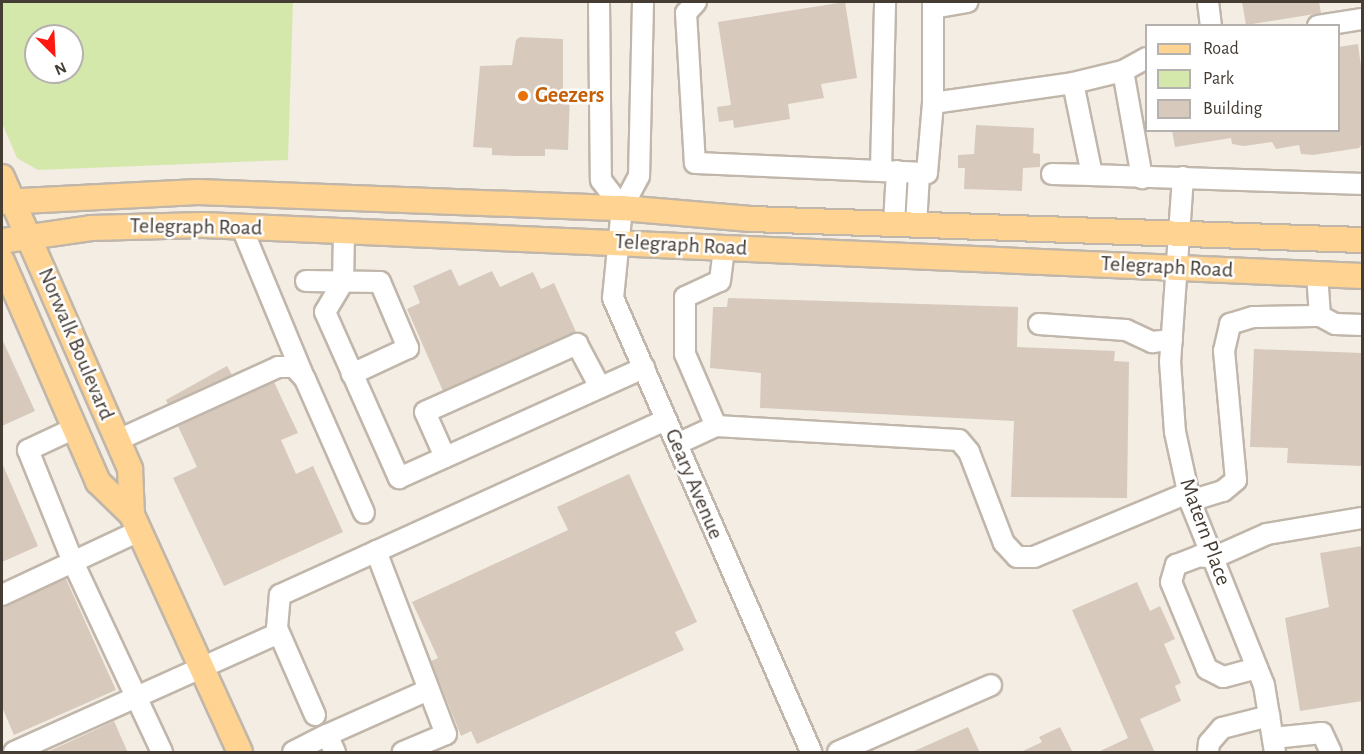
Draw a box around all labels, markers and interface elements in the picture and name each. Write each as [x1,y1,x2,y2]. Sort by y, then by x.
north arrow [24,24,84,84]
legend [1145,24,1340,132]
text: Road [1203,40,1239,58]
text: N [52,59,69,78]
text: Park [1203,70,1234,88]
place label: Geezers [535,83,604,109]
marker: Geezers [516,89,530,103]
text: Building [1203,100,1262,118]
street label: Telegraph Road [129,213,263,241]
street label: Telegraph Road [614,228,748,262]
street label: Telegraph Road [1100,250,1234,284]
street label: Norwalk Boulevard [32,264,120,424]
street label: Geary Avenue [659,425,729,543]
street label: Matern Place [1173,475,1237,589]

